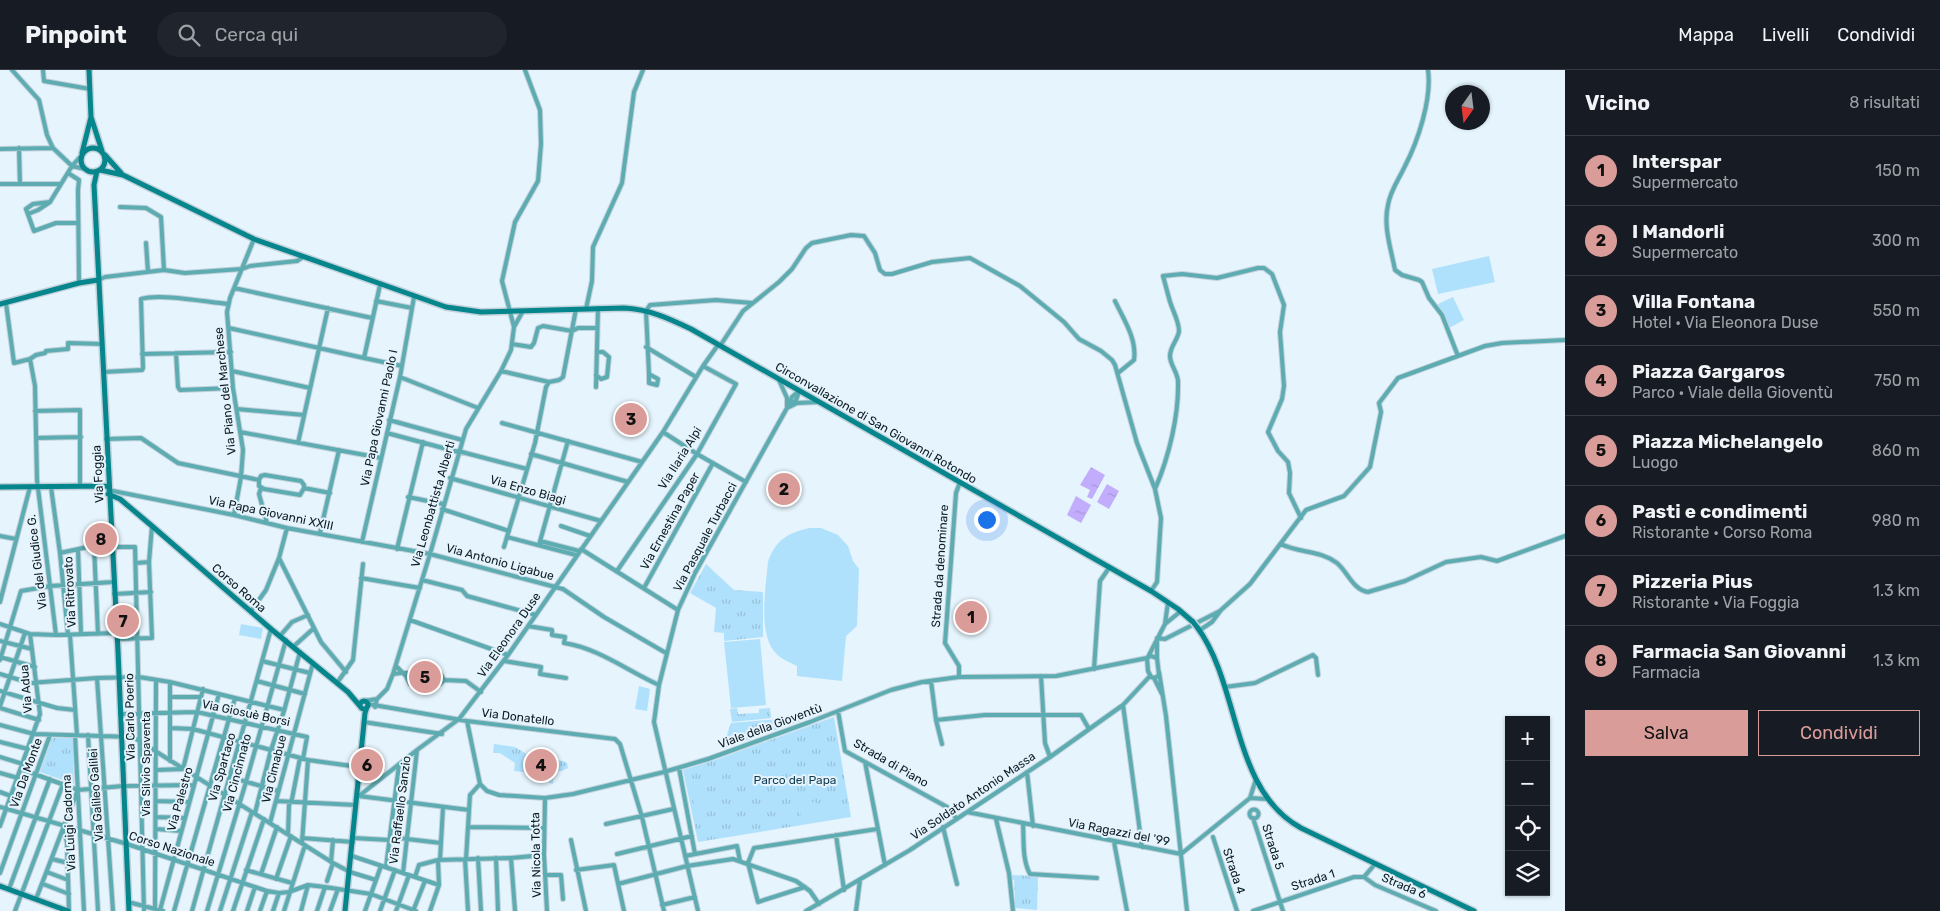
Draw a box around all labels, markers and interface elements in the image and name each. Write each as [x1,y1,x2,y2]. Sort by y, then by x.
search box [157,12,507,57]
text: Pinpoint [25,21,127,49]
icon: search [175,21,203,49]
text: Cerca qui [215,23,298,46]
text: Mappa [1678,24,1734,46]
text: Livelli [1762,24,1809,46]
text: Condividi [1837,24,1915,46]
north arrow [1445,85,1490,130]
text: Vicino [1585,90,1650,115]
text: 8 risultati [1849,93,1920,112]
text: Interspar [1632,150,1721,173]
text: 1 [1597,161,1605,180]
text: 150 m [1875,161,1920,180]
text: Supermercato [1632,173,1738,192]
text: I Mandorli [1632,220,1724,243]
text: 2 [1596,231,1606,250]
text: 300 m [1872,231,1920,250]
text: Supermercato [1632,243,1738,262]
text: Villa Fontana [1632,290,1755,313]
text: 3 [1596,301,1606,320]
text: 550 m [1873,301,1920,320]
text: Hotel · Via Eleonora Duse [1632,313,1818,332]
street label: Via Piano del Marchese [211,326,239,456]
street label: Via Papa Giovanni Paolo I [358,348,400,488]
street label: Circonvallazione di San Giovanni Rotondo [773,359,979,487]
text: Piazza Gargaros [1632,360,1785,383]
text: 4 [1596,371,1606,390]
text: 750 m [1874,371,1920,390]
text: Parco · Viale della Gioventù [1632,383,1833,402]
pin: 3 [615,400,647,438]
street label: Via Ilaria Alpi [655,424,705,492]
text: Piazza Michelangelo [1632,430,1823,453]
street label: Via Leonbattista Alberti [408,439,458,569]
text: 5 [1596,441,1606,460]
text: 860 m [1872,441,1920,460]
street label: Via Foggia [89,445,107,503]
text: Luogo [1632,453,1678,472]
street label: Via Ernestina Paper [637,469,703,572]
pin: 2 [768,470,800,508]
street label: Via Enzo Biagi [488,472,568,508]
street label: Via Pasquale Turbacci [670,480,740,594]
street label: Via Papa Giovanni XXIII [207,493,335,533]
text: Pasti e condimenti [1632,500,1808,523]
street label: Strada da denominare [929,504,951,628]
your location [974,507,1000,533]
text: 6 [1596,511,1606,530]
text: 980 m [1872,511,1920,530]
street label: Via del Giudice G. [24,514,50,610]
pin: 8 [85,520,117,558]
text: Ristorante · Corso Roma [1632,523,1812,542]
street label: Via Antonio Ligabue [444,541,556,583]
street label: Via Ritrovato [61,556,79,628]
street label: Corso Roma [209,561,269,615]
text: Pizzeria Pius [1632,570,1753,593]
text: 7 [1596,581,1606,600]
text: 1.3 km [1873,581,1920,600]
street label: Via Eleonora Duse [474,590,544,680]
text: Ristorante · Via Foggia [1632,593,1799,612]
pin: 1 [955,598,987,636]
pin: 7 [107,602,139,640]
text: Farmacia San Giovanni [1632,640,1846,663]
text: 8 [1596,651,1606,670]
text: 1.3 km [1873,651,1920,670]
pin: 5 [409,658,441,696]
text: Farmacia [1632,663,1700,682]
street label: Via Adua [17,664,35,714]
street label: Via Carlo Poerio [122,673,138,761]
street label: Via Giosuè Borsi [201,697,291,729]
street label: Viale della Gioventù [716,701,824,751]
street label: Via Donatello [481,706,555,728]
button: Salva [1585,710,1748,756]
button: Condividi [1758,710,1920,756]
street label: Via Silvio Spaventa [139,711,153,817]
map controls [1505,716,1550,896]
button: + [1505,716,1550,761]
street label: Via Spartaco [205,731,239,803]
street label: Via Cincinnato [220,732,254,814]
street label: Via Cimabue [259,733,289,804]
street label: Via Da Monte [7,736,45,810]
street label: Strada di Piano [851,736,931,790]
pin: 6 [351,746,383,784]
pin: 4 [525,746,557,784]
street label: Via Galileo Galilei [86,748,106,842]
street label: Via Soldato Antonio Massa [908,749,1038,843]
street label: Via Raffaello Sanzio [386,755,414,865]
button: − [1505,761,1550,806]
street label: Via Palestro [164,765,196,833]
park label: Parco del Papa [754,773,836,787]
street label: Via Luigi Cadorna [59,774,79,872]
button: locate [1505,806,1550,851]
street label: Via Nicola Totta [528,812,544,898]
street label: Via Ragazzi del '99 [1067,815,1171,849]
street label: Strada 5 [1259,822,1287,872]
street label: Corso Nazionale [127,828,217,870]
street label: Strada 4 [1220,846,1248,896]
button: layers [1505,851,1550,896]
street label: Strada 1 [1289,866,1337,894]
street label: Strada 6 [1380,870,1428,902]

